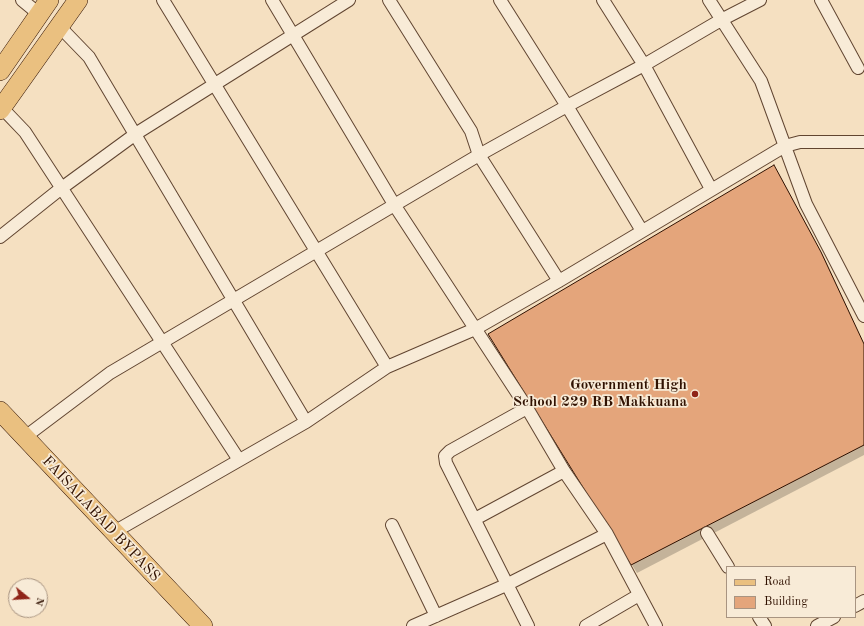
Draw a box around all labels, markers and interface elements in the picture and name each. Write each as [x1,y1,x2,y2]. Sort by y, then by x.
place label: Government High School 229 RB Makkuana [513,376,687,411]
marker: Government High School 229 RB Makkuana [690,389,700,399]
street label: FAISALABAD BYPASS [38,453,164,585]
legend [726,566,856,618]
text: Road [764,576,791,588]
north arrow [8,578,48,618]
text: N [32,596,45,607]
text: Building [764,596,808,608]

